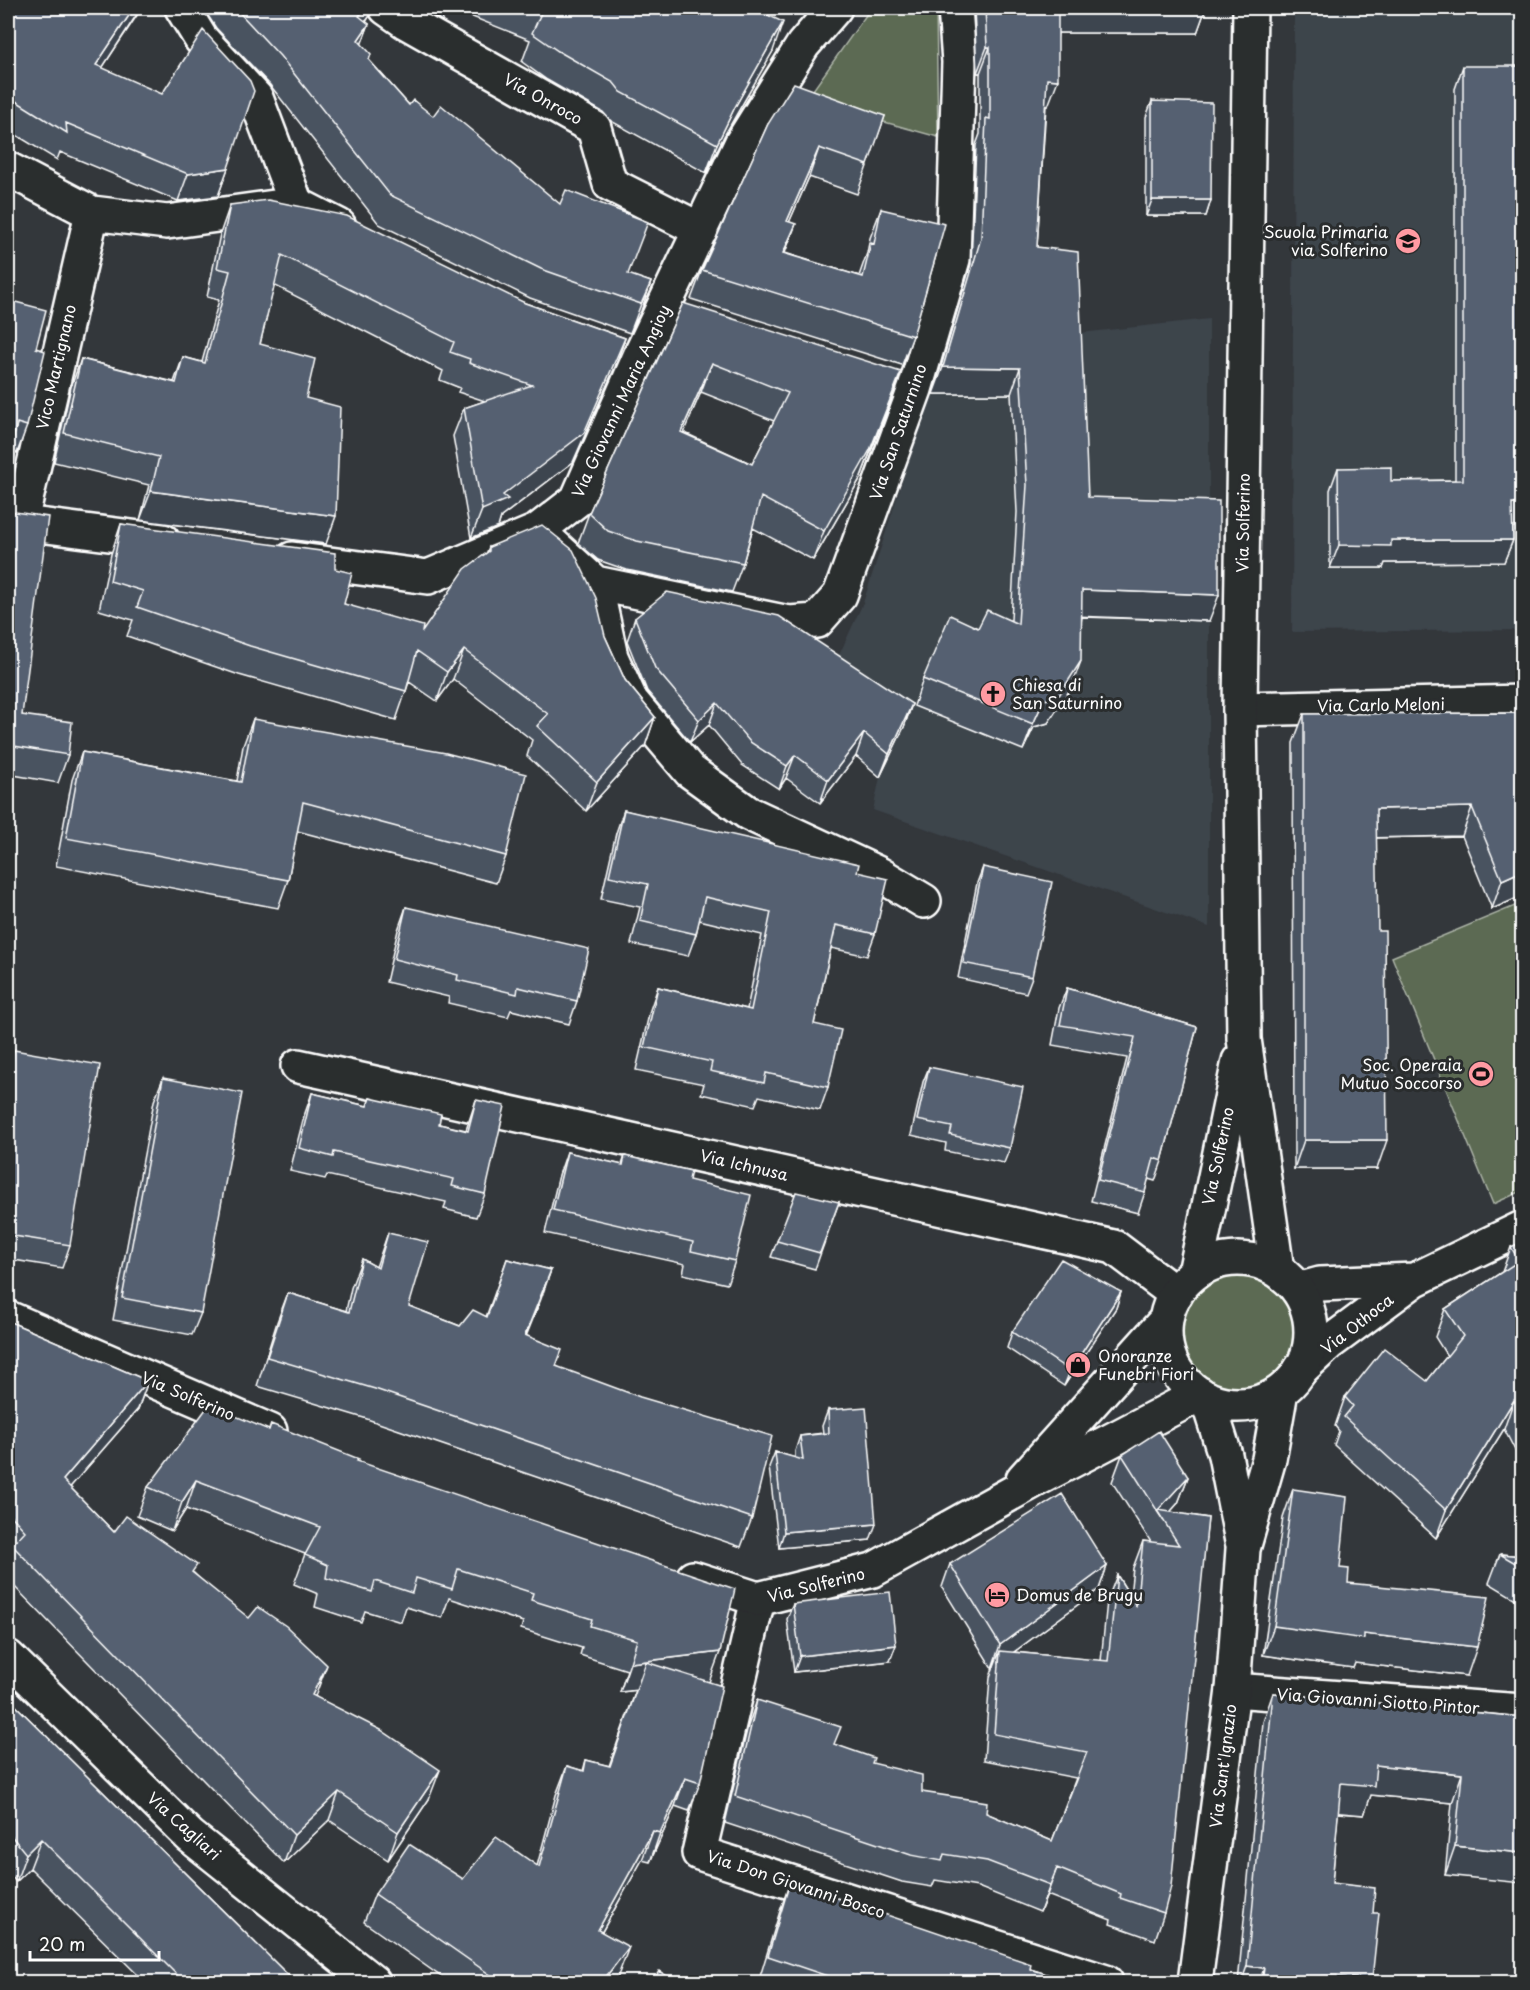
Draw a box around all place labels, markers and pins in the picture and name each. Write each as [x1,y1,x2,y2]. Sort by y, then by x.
place label: Scuola Primaria via Solferino [1264,219,1388,261]
school or university icon: Scuola Primaria via Solferino [1393,226,1423,256]
place label: Chiesa di San Saturnino [1012,672,1122,714]
church icon: Chiesa di San Saturnino [978,679,1008,709]
place label: Soc. Operaia Mutuo Soccorso [1340,1052,1462,1094]
sports icon: Soc. Operaia Mutuo Soccorso [1466,1059,1496,1089]
place label: Onoranze Funebri Fiori [1098,1343,1194,1385]
shop icon: Onoranze Funebri Fiori [1063,1350,1093,1380]
hotel icon: Domus de Brugu [982,1580,1012,1610]
place label: Domus de Brugu [1016,1582,1143,1606]

